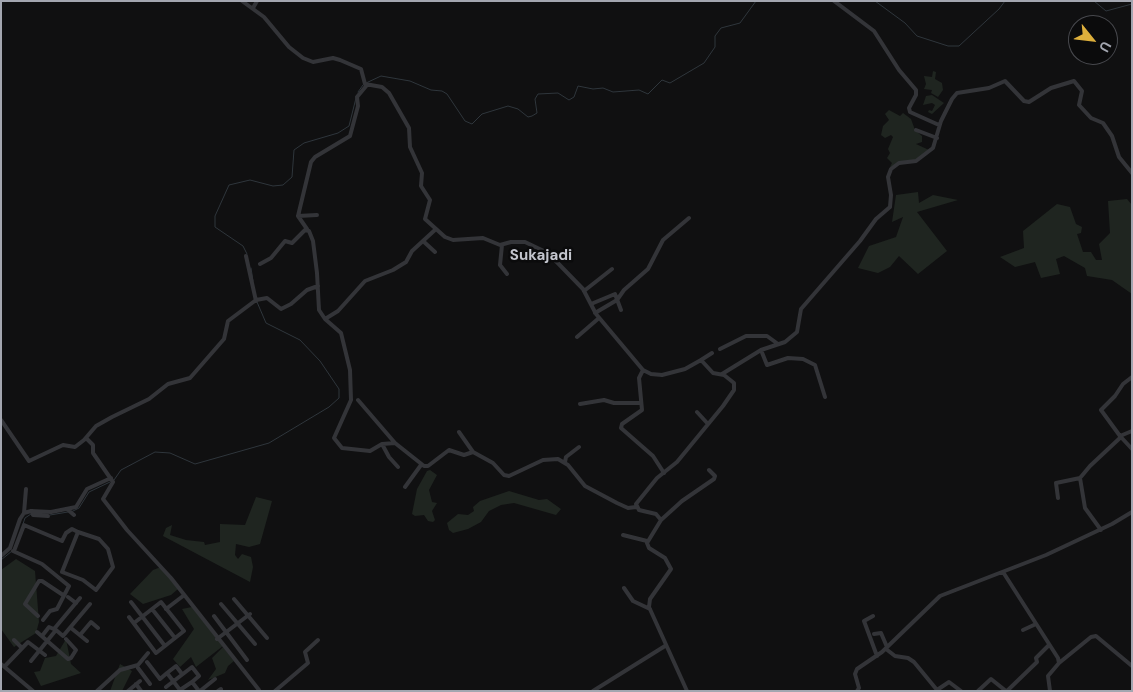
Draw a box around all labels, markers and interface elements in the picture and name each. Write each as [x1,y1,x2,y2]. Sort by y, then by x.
north arrow [1068,15,1118,65]
text: U [1095,38,1115,55]
district label: Sukajadi [510,247,572,265]

